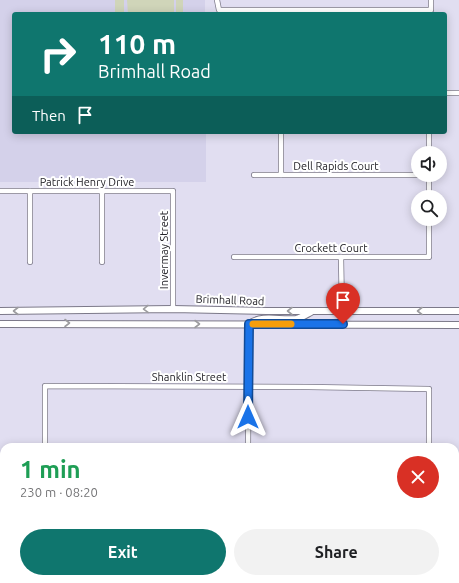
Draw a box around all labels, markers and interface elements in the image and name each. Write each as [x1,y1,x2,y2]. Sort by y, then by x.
icon: right [32,28,84,80]
text: 110 m [98,28,176,59]
text: Brimhall Road [98,61,211,81]
icon: arrive [74,104,96,126]
text: Then [32,107,66,124]
map controls [411,146,447,226]
button: sound [411,146,447,182]
street label: Dell Rapids Court [293,160,379,172]
street label: Patrick Henry Drive [40,176,134,188]
button: search [411,190,447,226]
street label: Invermay Street [158,210,170,289]
street label: Crockett Court [295,242,368,254]
pin [326,283,360,324]
icon: arrive [332,289,354,311]
street label: Brimhall Road [195,293,265,307]
one-way arrow [143,305,149,313]
one-way arrow [13,307,19,315]
one-way arrow [287,307,293,315]
one-way arrow [417,307,423,316]
one-way arrow [64,319,70,327]
one-way arrow [194,320,200,328]
street label: Shanklin Street [152,371,227,383]
position arrow [227,396,269,438]
text: 1 min [20,456,81,483]
button: close [397,456,439,498]
text: 230 m · 08:20 [20,485,98,499]
button: Exit [20,529,226,575]
button: Share [234,529,439,575]

